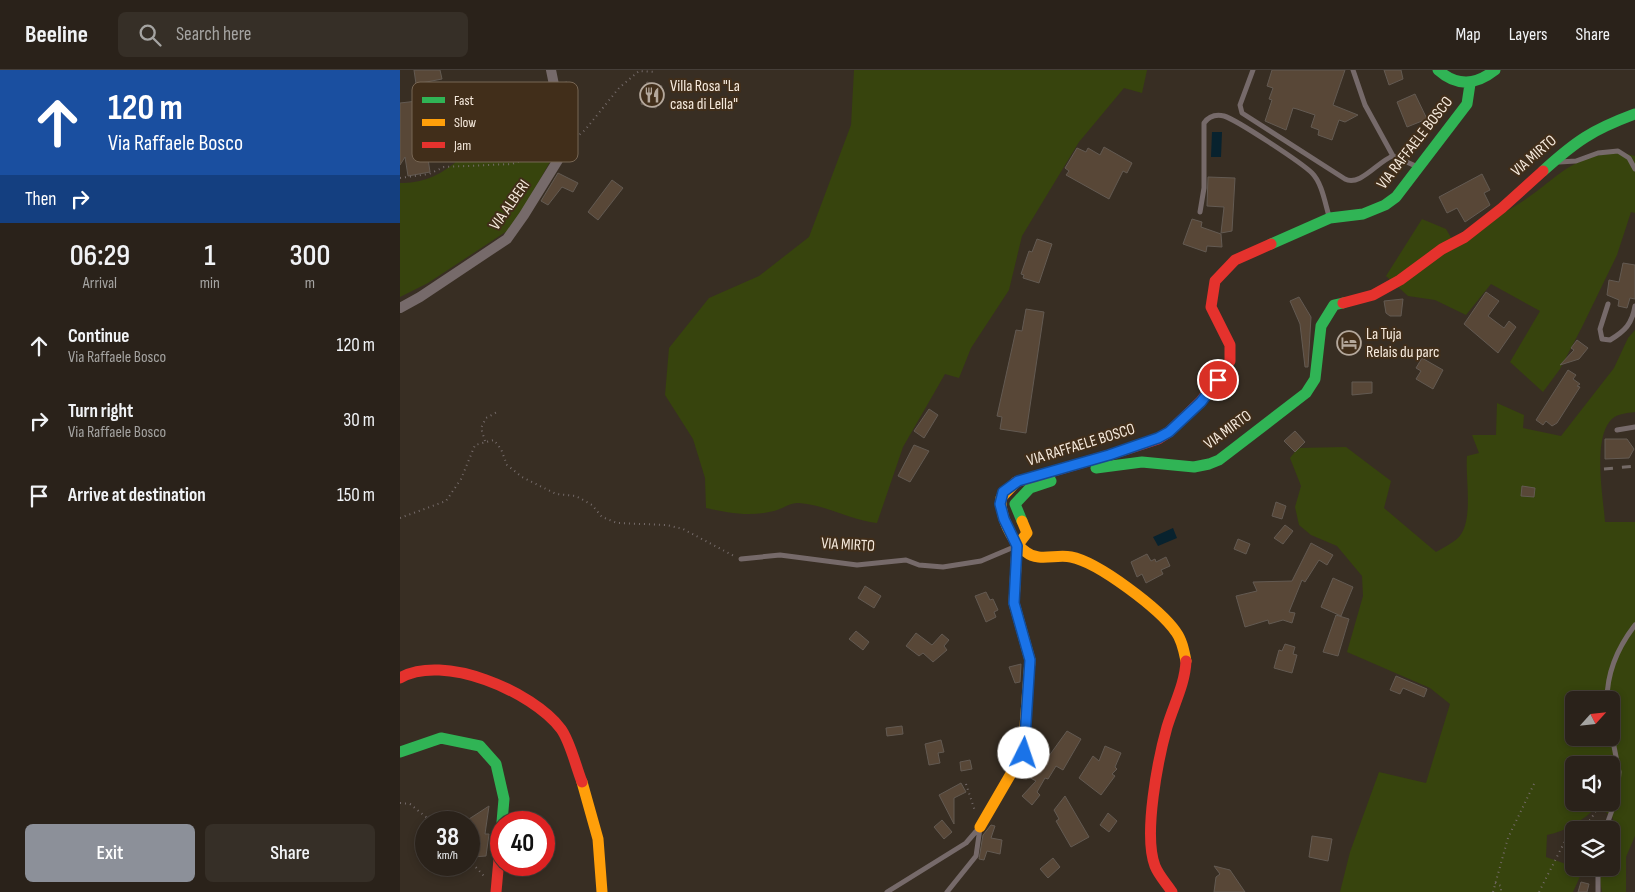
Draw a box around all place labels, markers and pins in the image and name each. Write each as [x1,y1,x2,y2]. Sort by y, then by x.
place label: Villa Rosa "La casa di Lella" [670,77,740,114]
restaurant icon: Villa Rosa "La casa di Lella" [639,82,665,108]
place label: La Tuja Relais du parc [1366,325,1439,362]
hotel icon: La Tuja Relais du parc [1336,330,1362,356]
pin [1197,359,1239,401]

